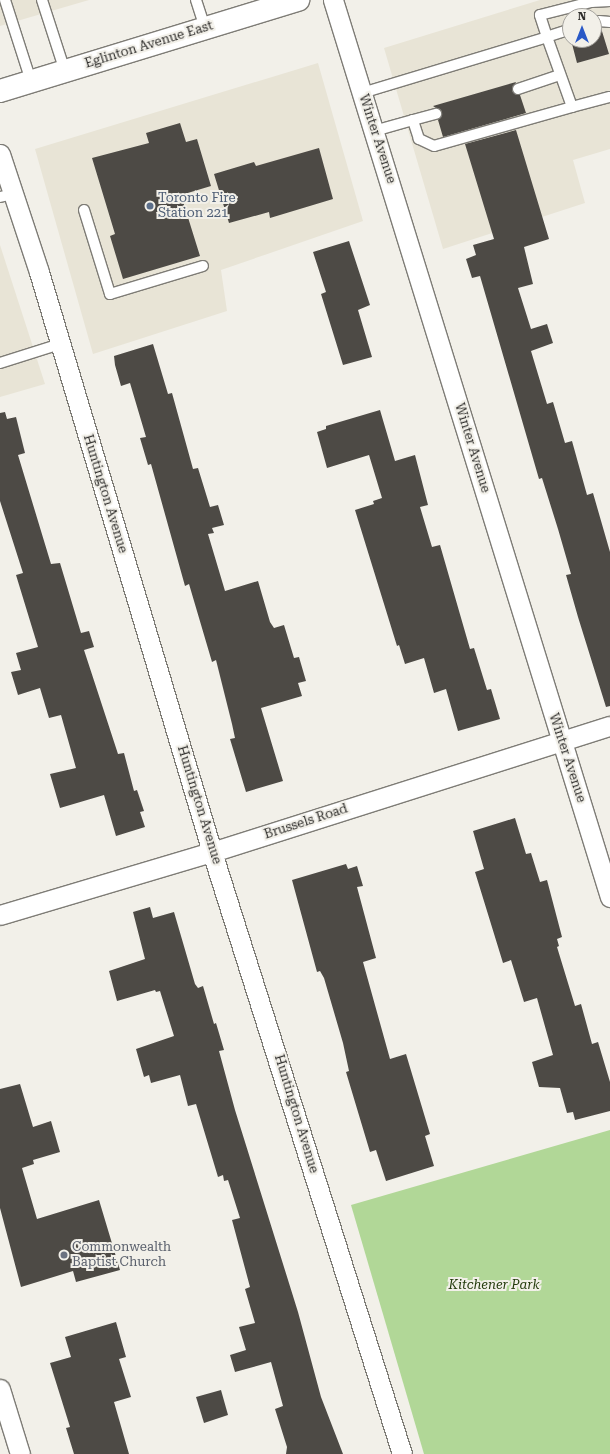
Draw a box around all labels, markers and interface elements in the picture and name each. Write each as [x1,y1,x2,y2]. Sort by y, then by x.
north arrow [562,8,602,48]
text: N [578,10,586,23]
street label: Eglinton Avenue East [83,18,215,72]
street label: Winter Avenue [355,92,399,186]
place label: Toronto Fire Station 221 [158,191,236,222]
marker: Toronto Fire Station 221 [145,201,155,211]
street label: Winter Avenue [451,401,493,495]
street label: Huntington Avenue [80,433,130,555]
street label: Winter Avenue [545,711,589,805]
street label: Huntington Avenue [174,744,224,866]
street label: Brussels Road [262,801,350,843]
street label: Huntington Avenue [271,1053,321,1175]
place label: Commonwealth Baptist Church [72,1240,171,1271]
marker: Commonwealth Baptist Church [59,1250,69,1260]
park label: Kitchener Park [449,1277,539,1293]

